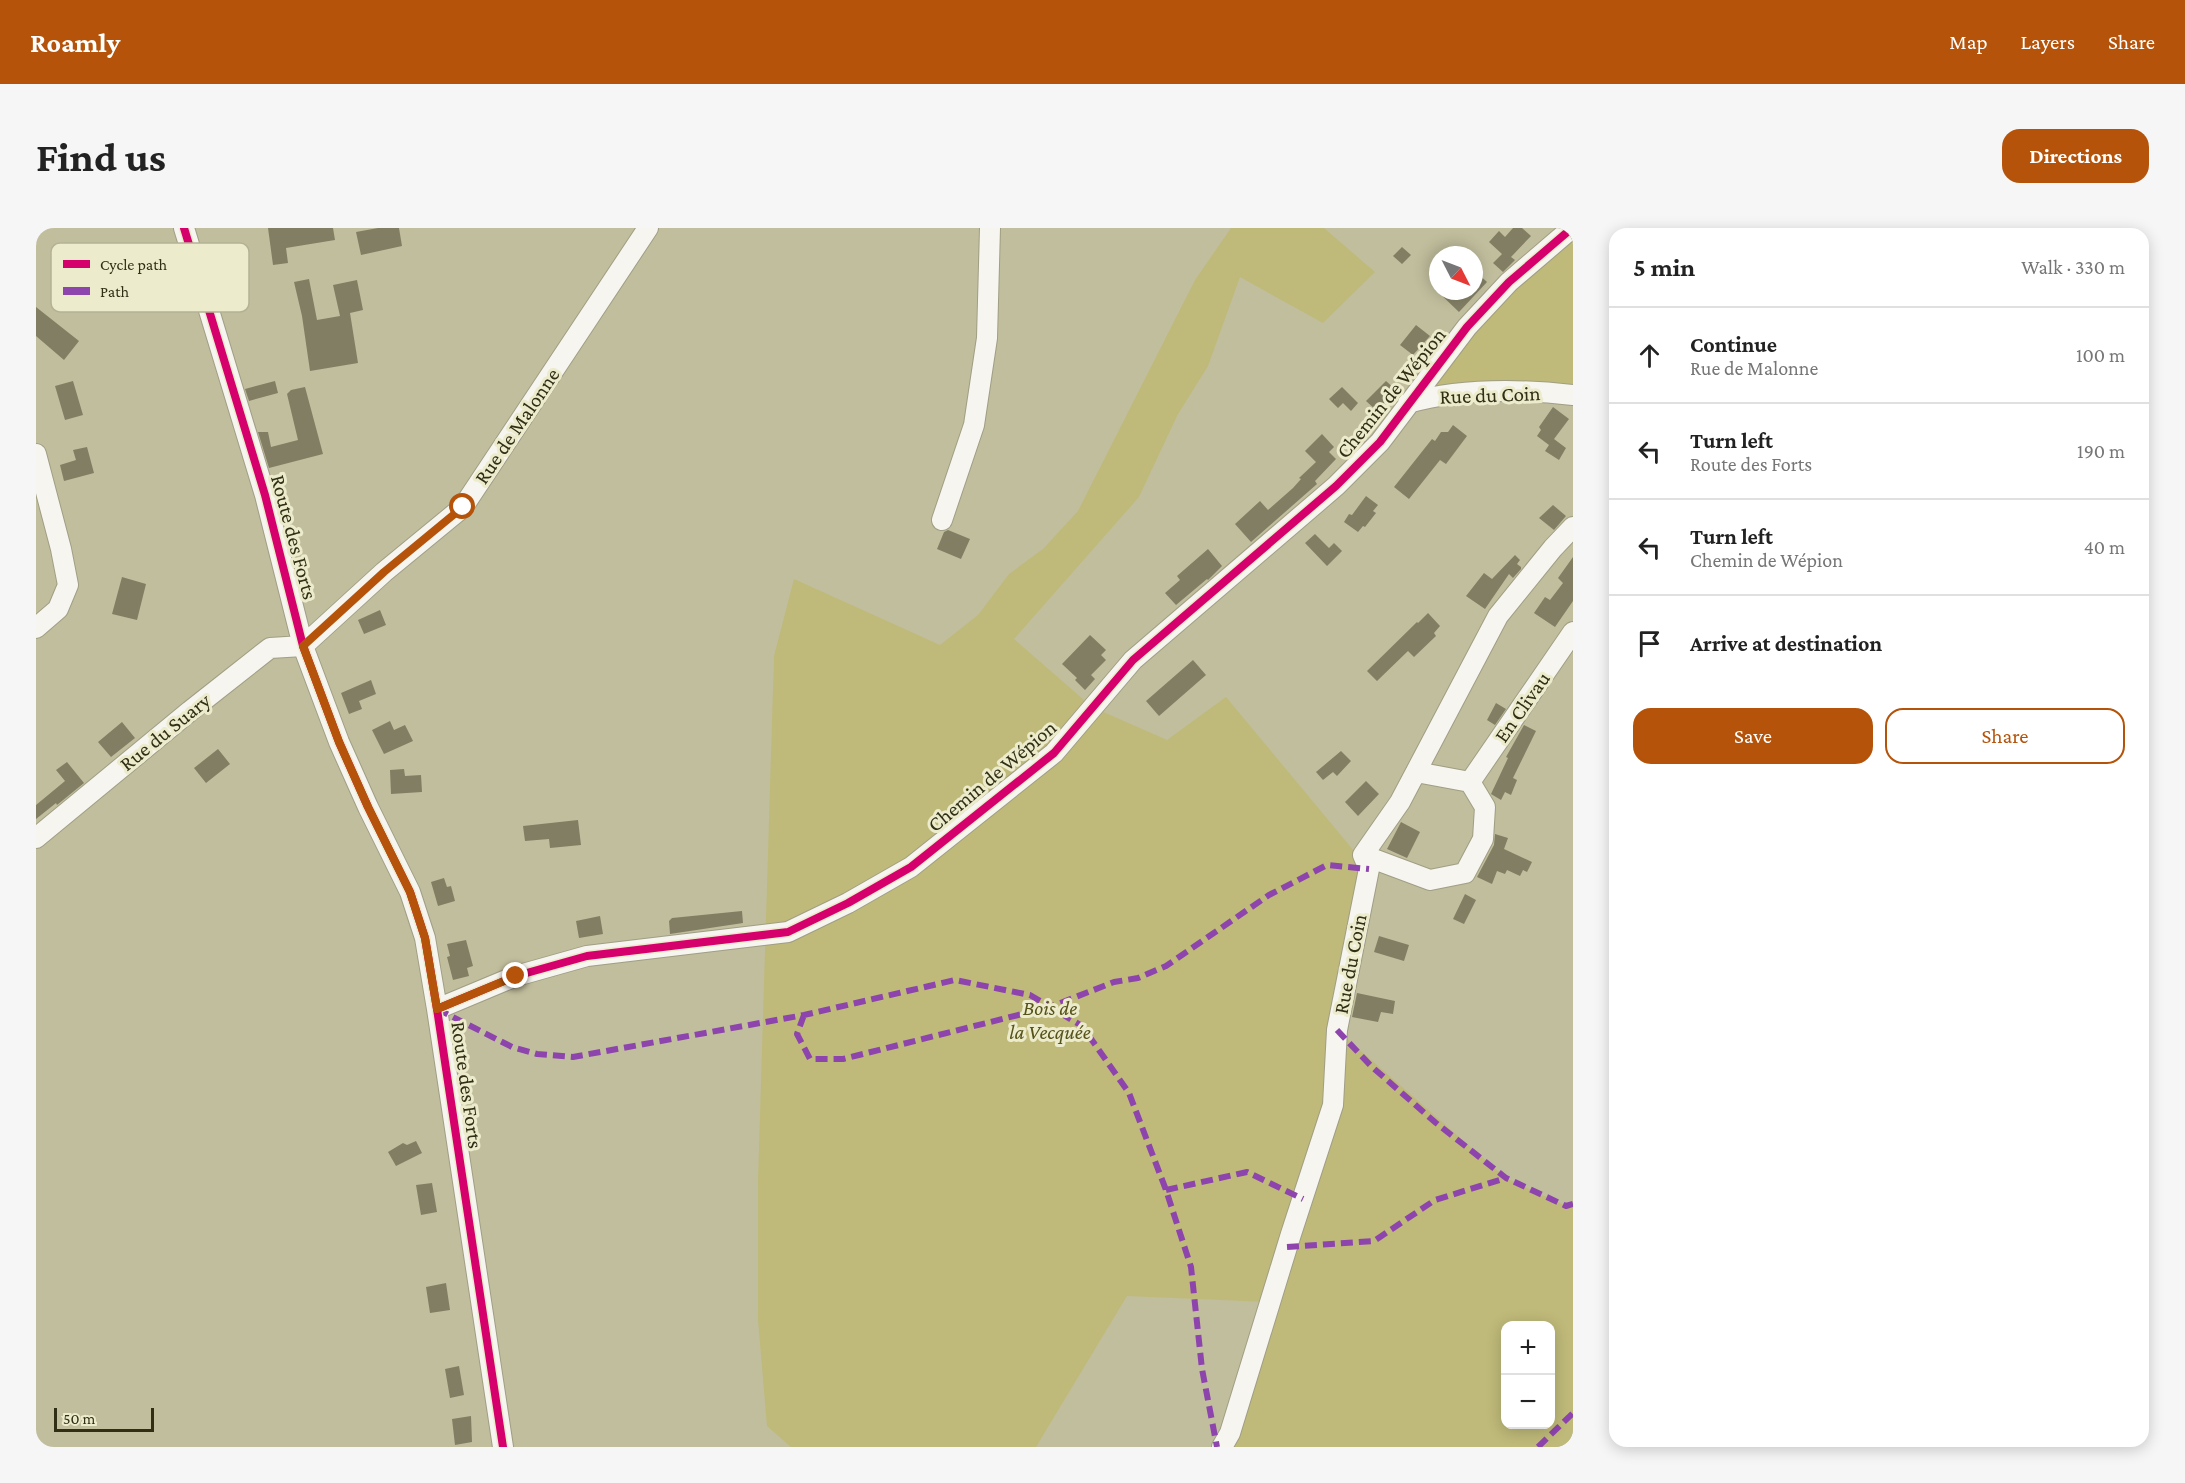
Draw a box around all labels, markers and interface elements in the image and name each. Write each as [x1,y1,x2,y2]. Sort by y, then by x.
text: Roamly [30,27,120,58]
text: Map [1949,30,1988,54]
text: Layers [2021,30,2075,54]
text: Share [2108,30,2155,54]
button: Directions [2002,129,2149,183]
text: Find us [36,133,166,180]
legend [51,243,249,312]
north arrow [1429,246,1483,300]
text: 5 min [1633,253,1695,282]
text: Cycle path [100,256,167,274]
text: Walk · 330 m [2021,256,2125,278]
text: Path [100,283,130,300]
street label: Chemin de Wépion [1331,323,1451,463]
text: Continue [1690,332,1777,357]
icon: ahead [1633,339,1666,372]
text: 100 m [2076,344,2125,366]
text: Rue de Malonne [1690,357,1818,379]
street label: Rue de Malonne [469,363,565,489]
street label: Rue du Coin [1439,381,1541,409]
text: Turn left [1690,428,1773,453]
icon: left [1633,435,1666,468]
text: 190 m [2077,440,2125,462]
text: Route des Forts [1690,453,1812,475]
street label: Route des Forts [266,472,322,602]
route start [449,493,475,519]
text: Turn left [1690,524,1773,549]
icon: left [1633,531,1666,564]
text: 40 m [2084,536,2125,558]
text: Chemin de Wépion [1690,549,1843,571]
icon: arrive [1633,627,1666,660]
text: Arrive at destination [1690,631,1882,656]
street label: En Clivau [1489,667,1555,747]
street label: Rue du Suary [115,688,215,776]
button: Save [1633,708,1873,764]
button: Share [1885,708,2125,764]
street label: Chemin de Wépion [923,715,1061,837]
street label: Rue du Coin [1329,912,1371,1016]
route end [502,962,528,988]
park label: Bois de la Vecquée [1009,996,1091,1044]
street label: Route des Forts [446,1020,488,1150]
map controls [1501,1321,1555,1429]
button: + [1501,1321,1555,1375]
button: − [1501,1375,1555,1429]
scale bar [54,1405,154,1432]
text: 50 m [63,1410,95,1427]

